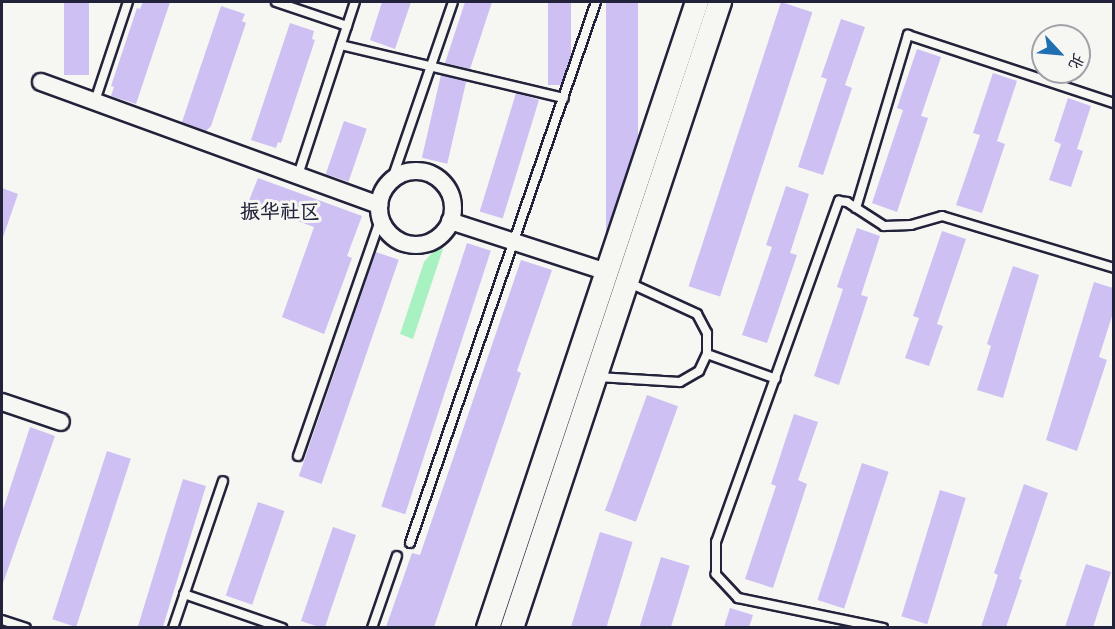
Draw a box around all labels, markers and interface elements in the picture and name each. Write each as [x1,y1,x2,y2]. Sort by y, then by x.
north arrow [1031,24,1091,84]
text: 北 [1061,49,1091,74]
district label: 振华社区 [240,201,320,225]

